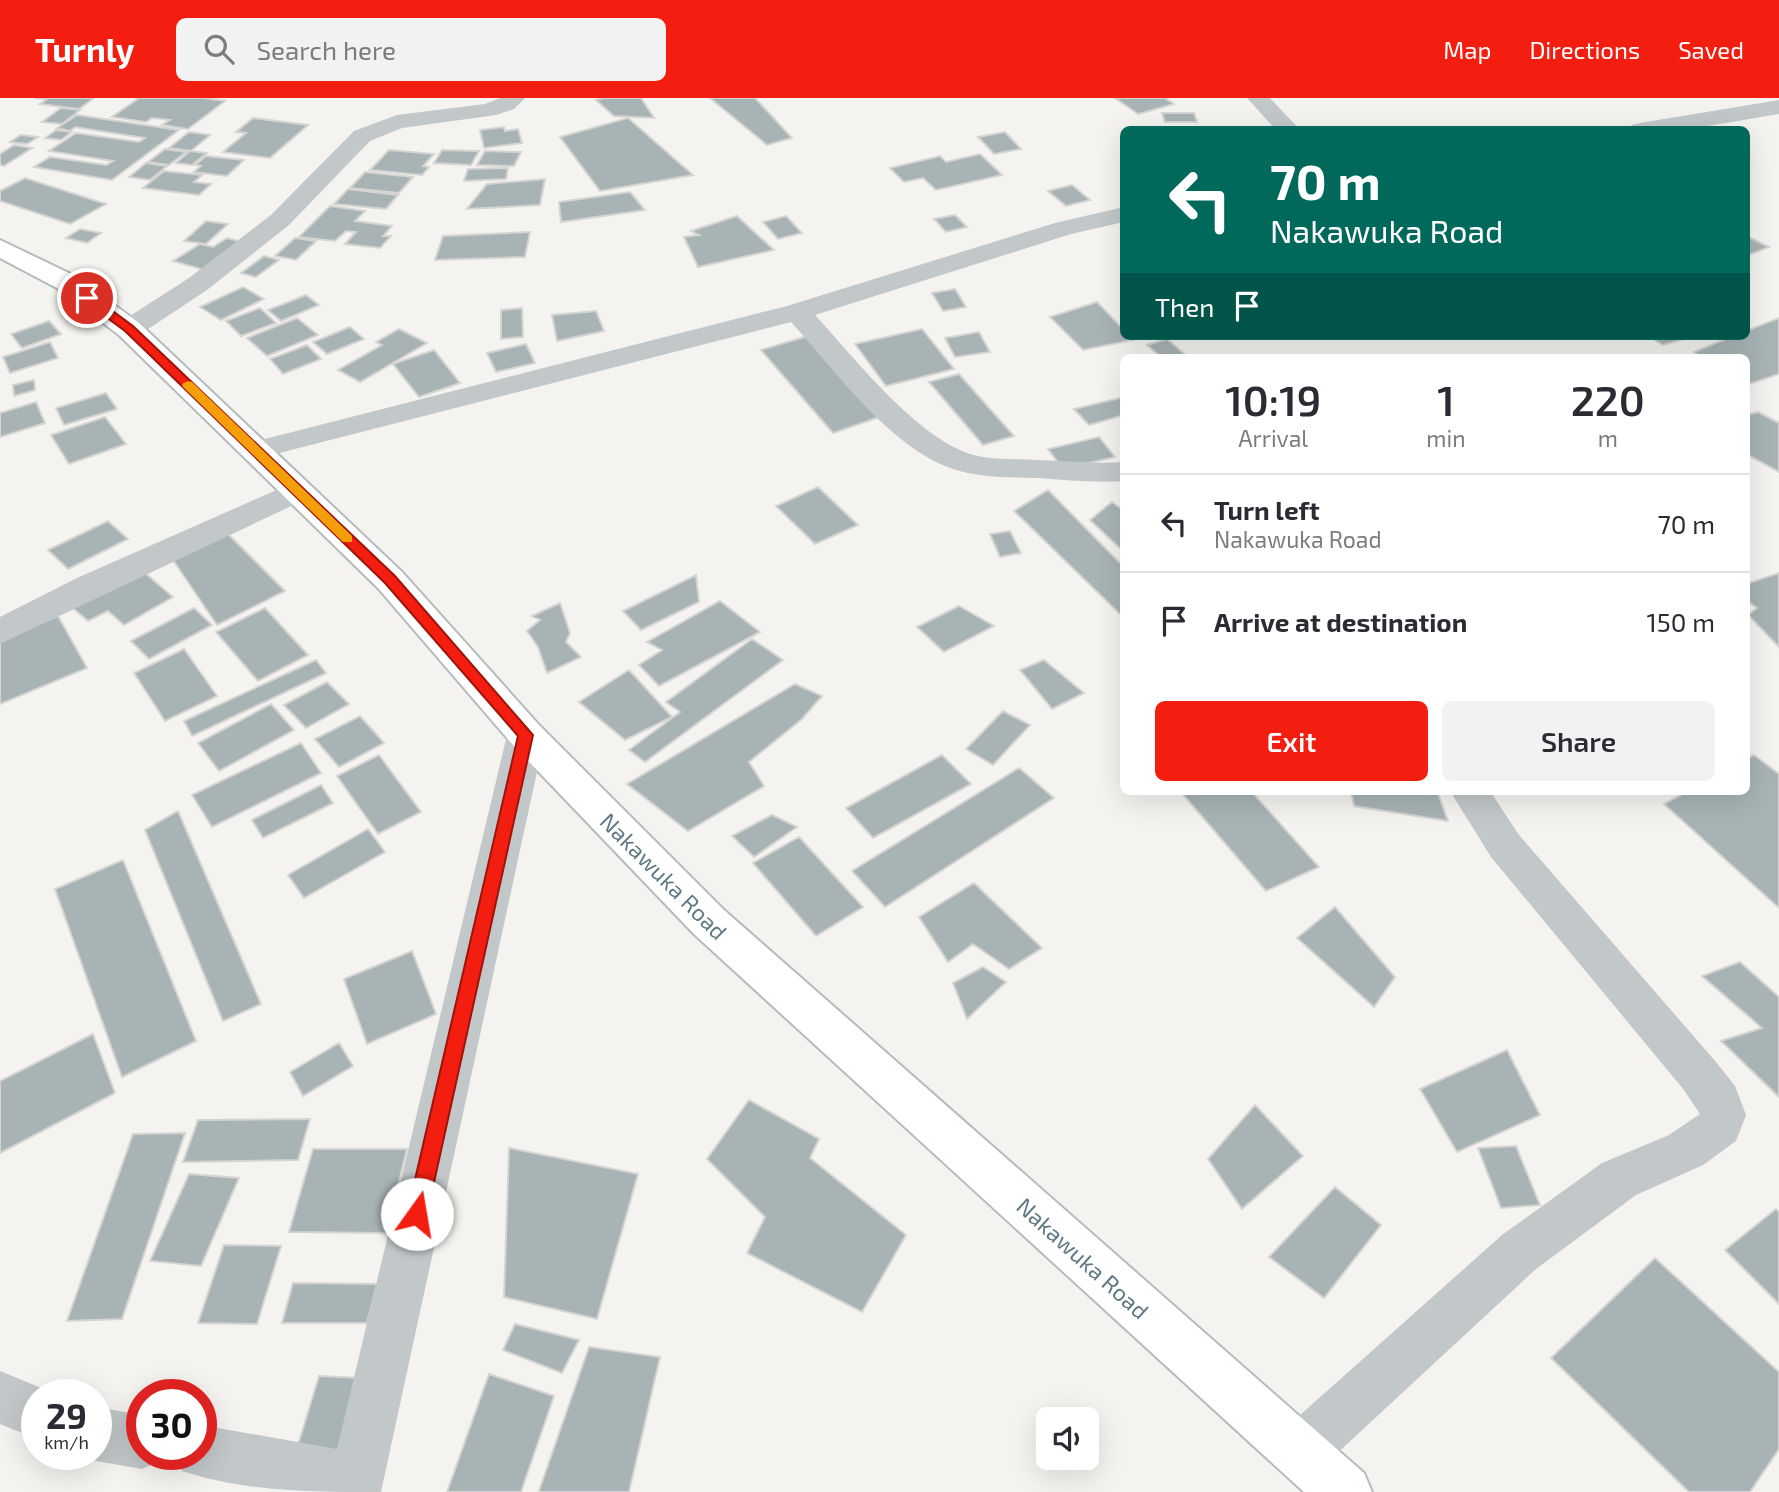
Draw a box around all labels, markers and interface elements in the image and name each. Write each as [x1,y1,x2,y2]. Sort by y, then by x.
search box [176,18,666,81]
text: Turnly [35,29,134,69]
icon: search [200,30,238,68]
text: Search here [256,34,396,65]
text: Map [1443,35,1491,64]
text: Directions [1529,35,1640,64]
text: Saved [1678,35,1744,64]
text: 70 m [1270,151,1381,210]
icon: left [1155,154,1246,245]
text: Nakawuka Road [1270,211,1503,249]
pin [57,268,117,328]
icon: arrive [68,279,106,317]
icon: arrive [1228,287,1266,325]
text: Then [1155,291,1214,322]
text: 10:19 [1225,374,1321,424]
text: 1 [1437,374,1455,424]
text: 220 [1571,374,1645,424]
text: Arrival [1238,424,1308,452]
text: min [1426,424,1466,452]
text: m [1598,424,1618,452]
text: Turn left [1214,494,1320,525]
icon: left [1155,504,1193,542]
text: 70 m [1657,508,1715,539]
text: Nakawuka Road [1214,525,1382,553]
icon: arrive [1155,602,1193,640]
text: Arrive at destination [1214,606,1467,637]
text: 150 m [1646,606,1715,637]
button: Exit [1155,701,1428,781]
button: Share [1442,701,1715,781]
street label: Nakawuka Road [595,807,733,945]
position arrow [380,1177,454,1251]
street label: Nakawuka Road [1011,1191,1155,1325]
speed limit sign: 30 [126,1379,217,1470]
text: 29 [46,1394,87,1436]
map controls [1036,1407,1099,1470]
button: sound [1036,1407,1099,1470]
text: km/h [44,1431,89,1453]

